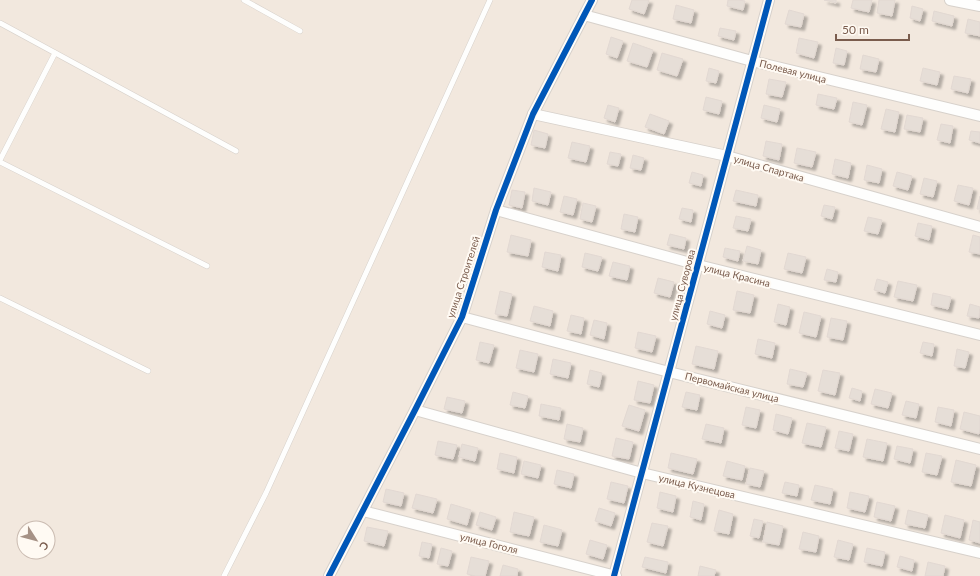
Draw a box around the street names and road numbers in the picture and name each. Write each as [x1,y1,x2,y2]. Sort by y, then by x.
street label: Полевая улица [758,57,828,85]
street label: улица Спартака [732,152,806,184]
street label: улица Строителей [444,234,482,319]
street label: улица Суворова [667,248,697,322]
street label: улица Красина [702,261,772,289]
street label: Первомайская улица [684,370,780,404]
street label: улица Кузнецова [658,471,736,501]
street label: улица Гоголя [459,530,519,556]

